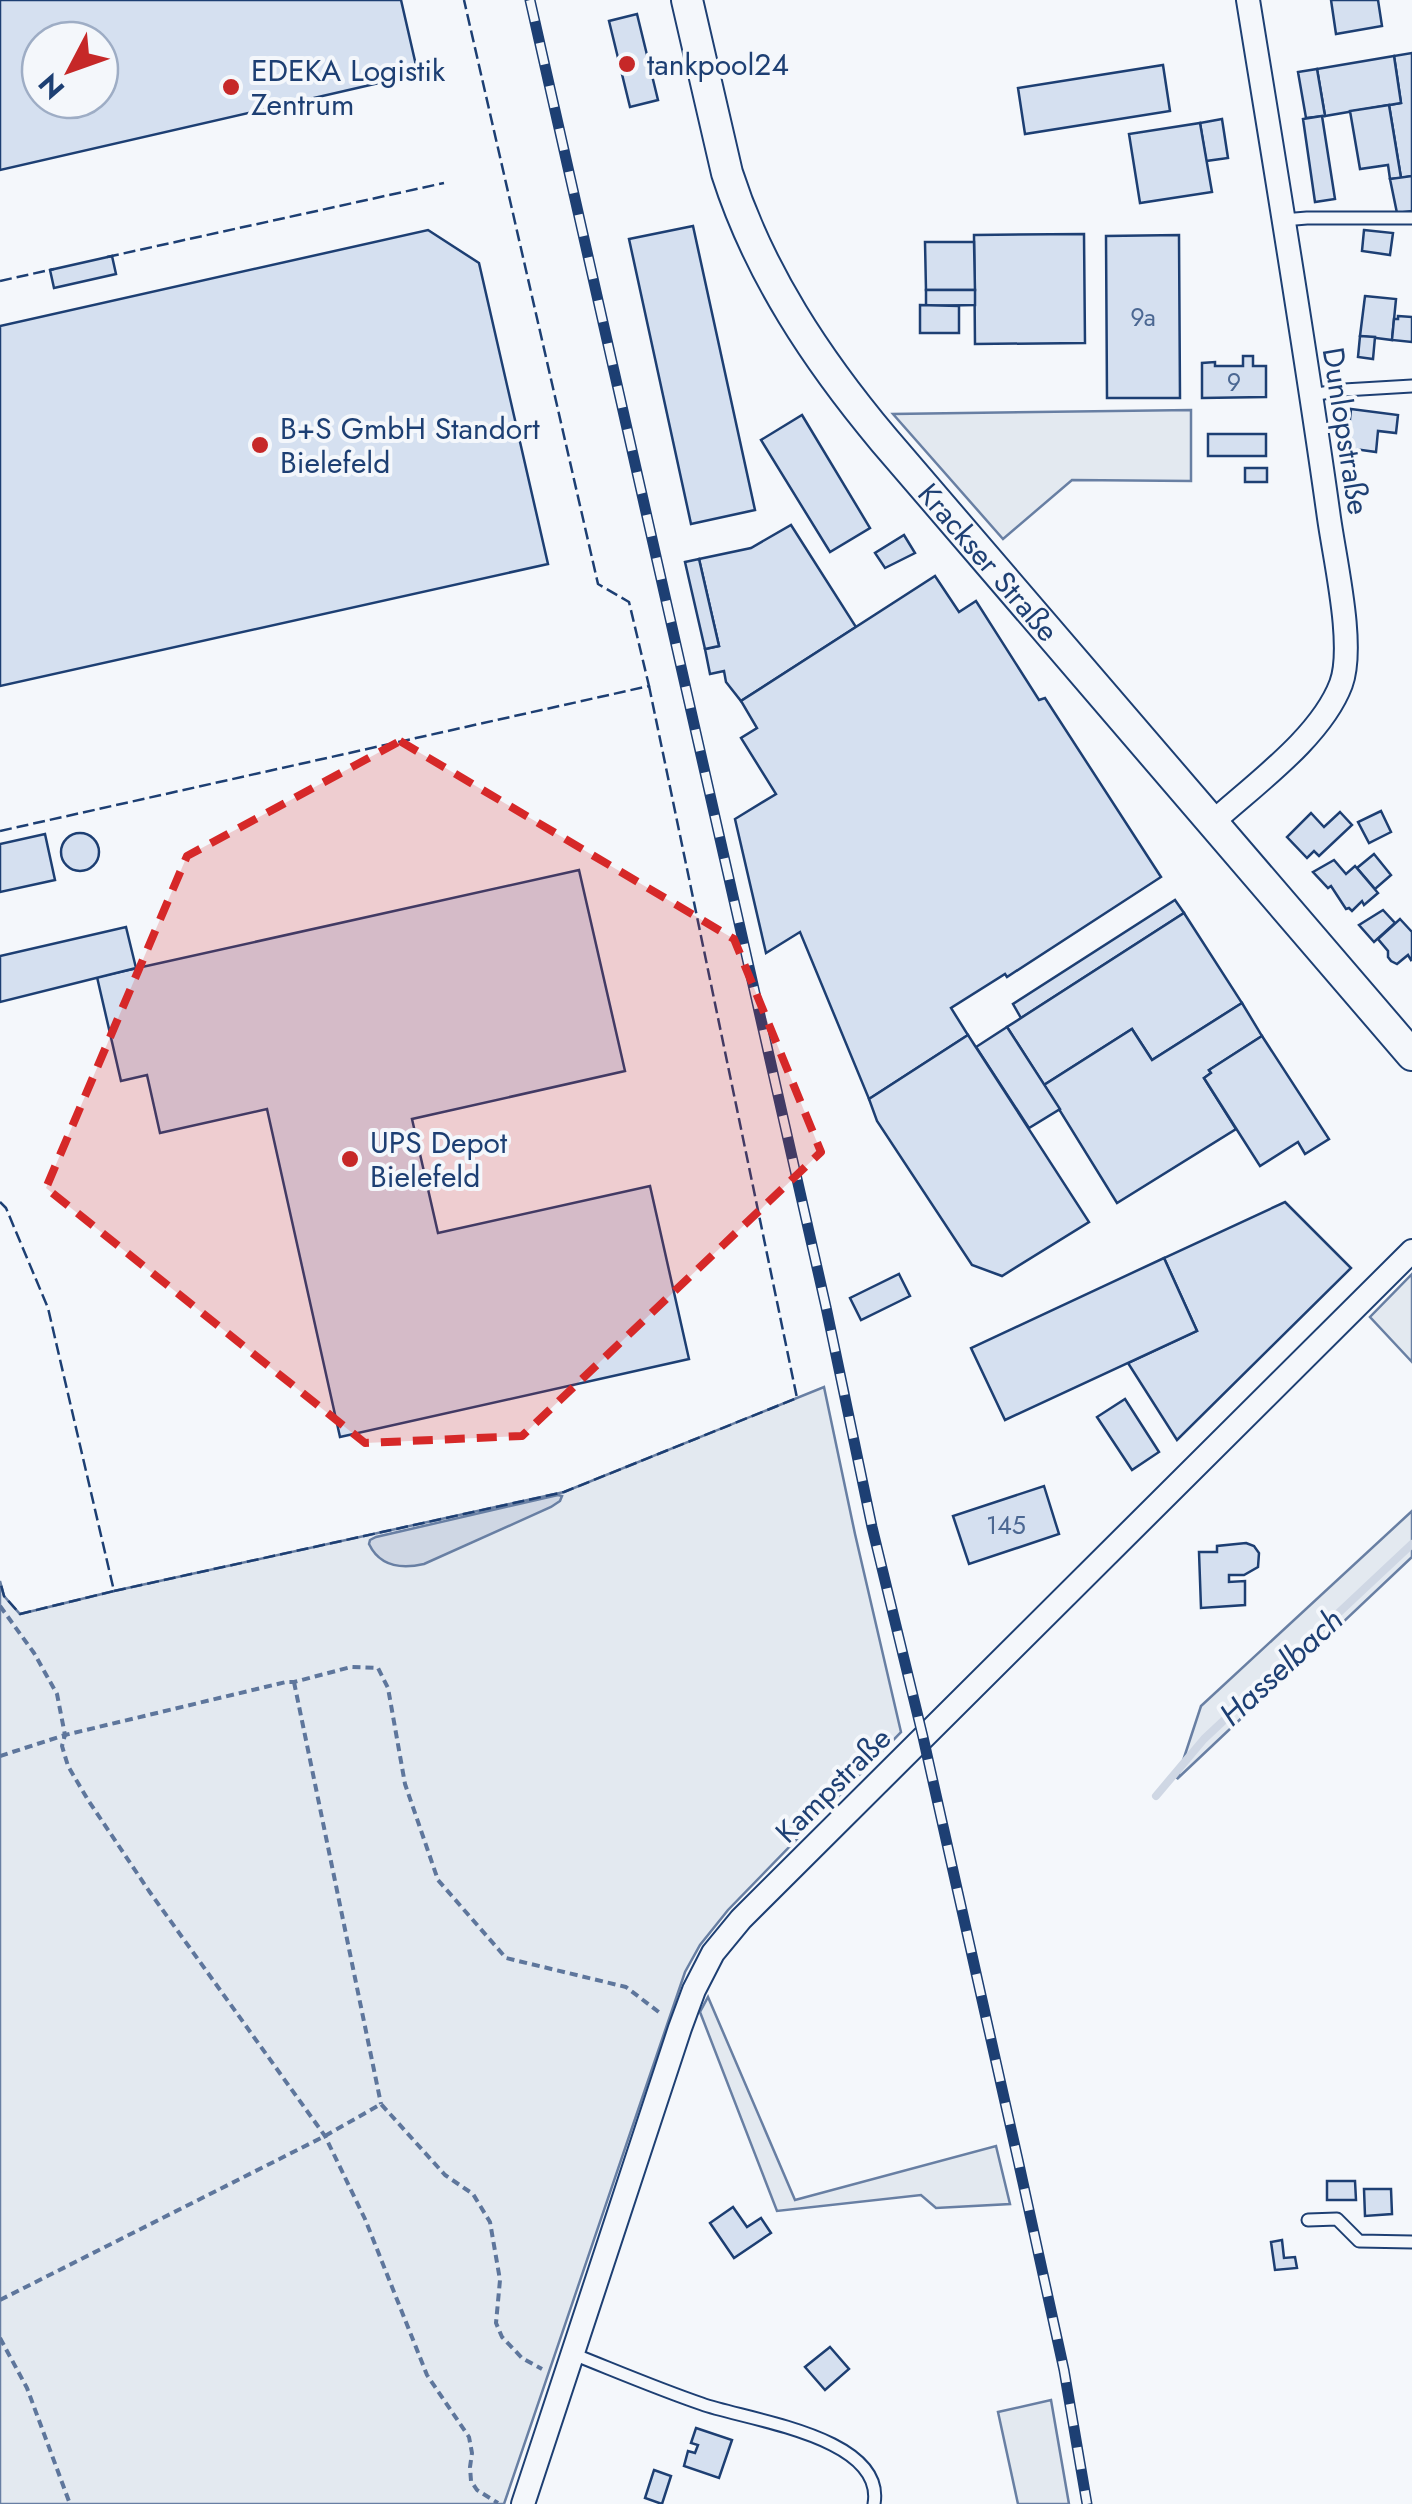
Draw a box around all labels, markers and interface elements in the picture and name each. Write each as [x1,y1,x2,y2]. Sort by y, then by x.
north arrow [20,20,120,120]
place label: tankpool24 [647,43,789,86]
place label: EDEKA Logistik Zentrum [251,49,446,126]
marker: tankpool24 [616,53,638,75]
text: N [29,64,74,108]
marker: EDEKA Logistik Zentrum [220,76,242,98]
house number: 9a [1130,299,1156,335]
street label: Dunlopstraße [1312,344,1380,518]
house number: 9 [1227,364,1241,400]
place label: B+S GmbH Standort Bielefeld [280,407,540,484]
marker: B+S GmbH Standort Bielefeld [249,434,271,456]
street label: Krackser Straße [908,473,1069,651]
place label: UPS Depot Bielefeld [370,1121,508,1198]
marker: UPS Depot Bielefeld [339,1148,361,1170]
house number: 145 [986,1507,1026,1543]
water label: Hasselbach [1209,1597,1353,1737]
street label: Kampstraße [765,1717,901,1853]

